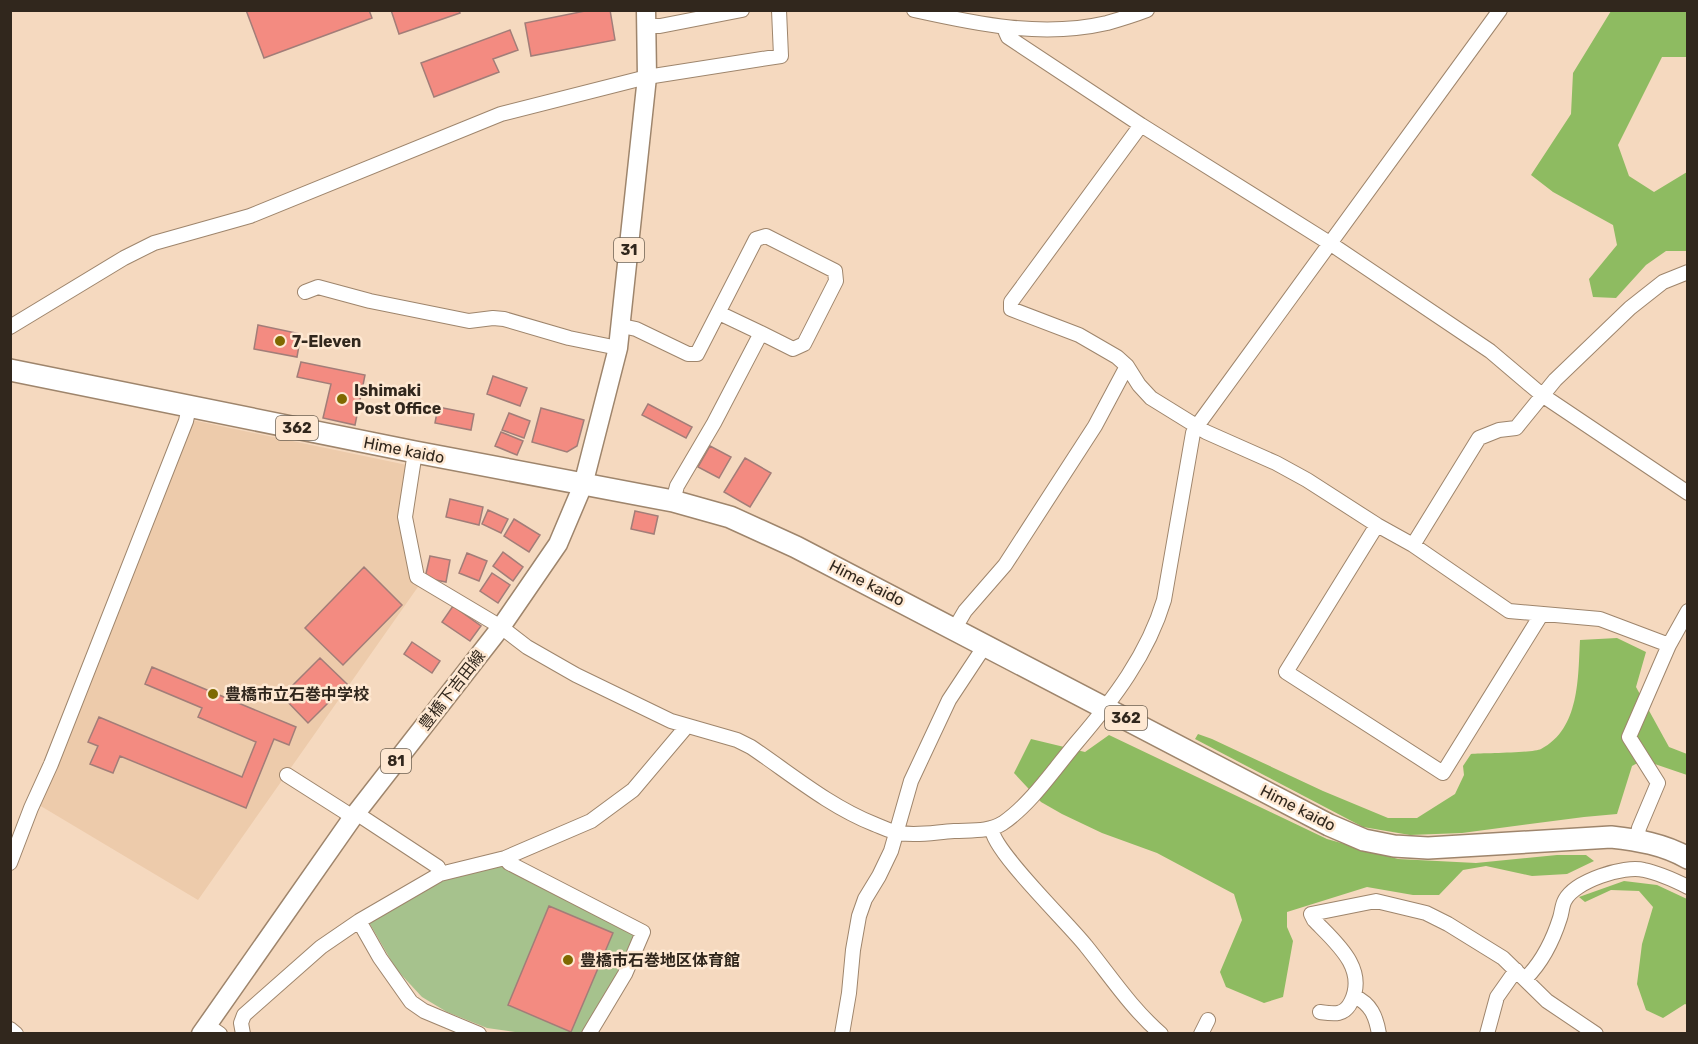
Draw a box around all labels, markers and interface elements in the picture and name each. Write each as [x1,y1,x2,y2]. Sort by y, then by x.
road number: 31 [614,238,644,262]
place label: 7-Eleven [292,332,361,351]
marker: 7-Eleven [273,334,287,348]
place label: Ishimaki Post Office [354,381,441,418]
marker: Ishimaki Post Office [335,392,349,406]
road number: 362 [276,416,318,440]
street label: Hime kaido [362,433,446,467]
street label: Hime kaido [826,556,908,610]
street label: 豊橋下吉田線 [415,646,489,734]
place label: 豊橋市立石巻中学校 [225,685,369,704]
marker: 豊橋市立石巻中学校 [206,687,220,701]
road number: 362 [1105,706,1147,730]
road number: 81 [381,749,411,773]
street label: Hime kaido [1257,781,1339,835]
place label: 豊橋市石巻地区体育館 [580,951,740,970]
marker: 豊橋市石巻地区体育館 [561,953,575,967]

